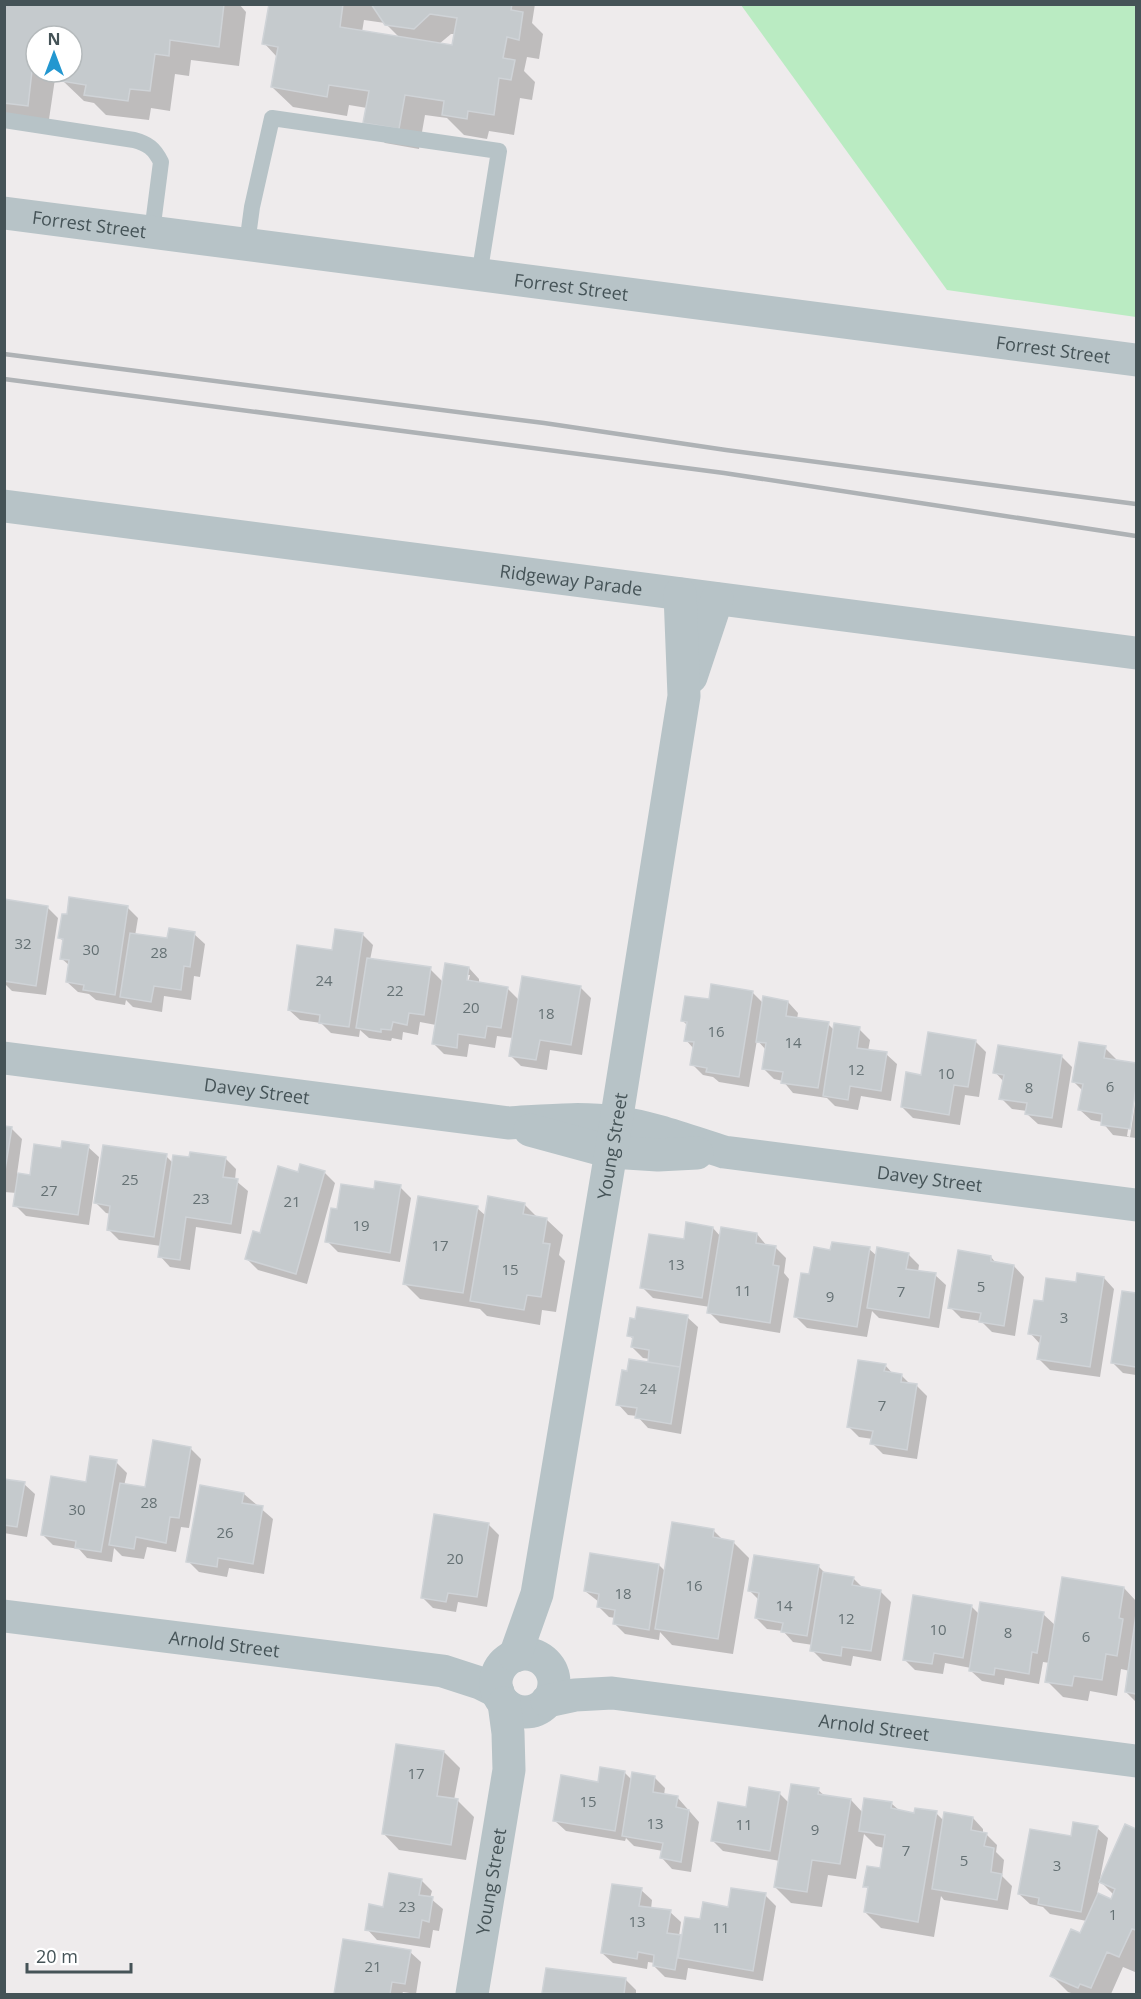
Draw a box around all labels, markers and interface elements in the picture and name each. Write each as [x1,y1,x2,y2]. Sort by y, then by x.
north arrow [24,24,84,84]
text: N [47,28,61,50]
street label: Forrest Street [31,205,148,243]
street label: Forrest Street [513,267,630,306]
street label: Forrest Street [995,330,1112,369]
street label: Ridgeway Parade [498,559,644,601]
house number: 32 [14,933,32,953]
house number: 30 [82,939,100,959]
house number: 28 [150,942,168,962]
house number: 24 [315,970,333,990]
house number: 22 [386,980,404,1000]
house number: 20 [462,997,480,1017]
house number: 18 [537,1003,555,1023]
house number: 16 [707,1021,725,1041]
house number: 14 [784,1032,802,1052]
house number: 12 [847,1059,865,1079]
house number: 10 [937,1063,955,1083]
street label: Davey Street [203,1072,311,1109]
house number: 6 [1106,1076,1114,1096]
house number: 8 [1025,1077,1033,1097]
street label: Young Street [591,1091,633,1201]
street label: Davey Street [876,1160,984,1197]
house number: 25 [121,1169,139,1189]
house number: 27 [40,1180,58,1200]
house number: 23 [192,1188,210,1208]
house number: 21 [283,1191,301,1211]
house number: 19 [352,1215,370,1235]
house number: 17 [431,1235,449,1255]
house number: 13 [667,1254,685,1274]
house number: 15 [501,1259,519,1279]
house number: 5 [977,1276,985,1296]
house number: 11 [734,1280,752,1300]
house number: 7 [897,1281,905,1301]
house number: 9 [826,1286,834,1306]
house number: 3 [1060,1307,1068,1327]
house number: 24 [639,1378,657,1398]
house number: 7 [878,1395,886,1415]
house number: 28 [140,1492,158,1512]
house number: 30 [68,1499,86,1519]
house number: 26 [216,1522,234,1542]
house number: 20 [446,1548,464,1568]
house number: 16 [685,1575,703,1595]
house number: 18 [614,1583,632,1603]
house number: 14 [775,1595,793,1615]
house number: 12 [837,1608,855,1628]
house number: 10 [929,1619,947,1639]
house number: 8 [1004,1622,1012,1642]
street label: Arnold Street [168,1625,281,1662]
house number: 6 [1082,1626,1090,1646]
street label: Arnold Street [817,1708,931,1746]
house number: 17 [407,1763,425,1783]
house number: 15 [579,1791,597,1811]
house number: 13 [646,1813,664,1833]
house number: 11 [735,1814,753,1834]
house number: 9 [811,1819,819,1839]
street label: Young Street [470,1826,511,1937]
house number: 7 [902,1840,910,1860]
house number: 5 [960,1850,968,1870]
house number: 3 [1053,1855,1061,1875]
house number: 23 [398,1896,416,1916]
house number: 1 [1109,1904,1117,1924]
house number: 13 [628,1911,646,1931]
house number: 11 [712,1917,730,1937]
scale bar [27,1936,130,1974]
text: 20 m [36,1944,78,1968]
house number: 21 [364,1956,382,1976]

